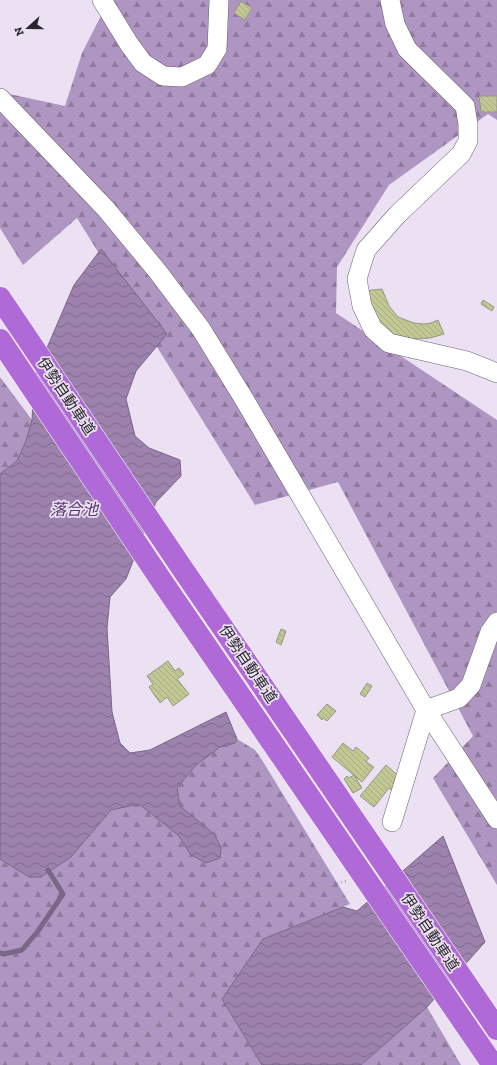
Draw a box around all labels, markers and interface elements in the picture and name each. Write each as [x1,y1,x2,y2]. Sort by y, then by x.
north arrow [8,8,48,48]
text: N [11,25,27,38]
street label: 伊勢自動車道 [33,354,99,438]
water label: 落合池 [50,500,100,519]
street label: 伊勢自動車道 [215,622,281,706]
street label: 伊勢自動車道 [397,890,463,974]

